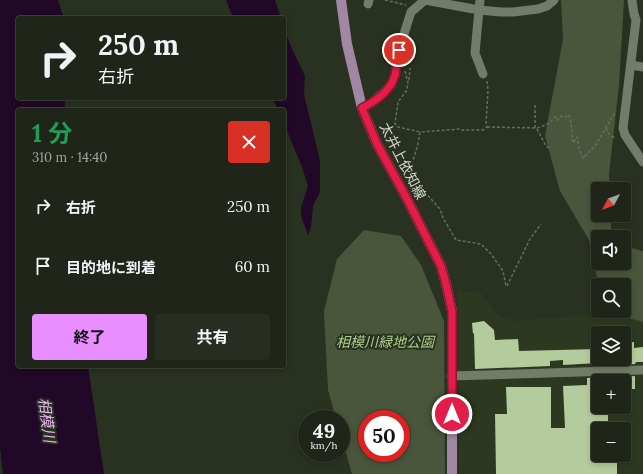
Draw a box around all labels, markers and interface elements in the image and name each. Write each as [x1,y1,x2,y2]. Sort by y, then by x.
text: 250 m [98,27,179,63]
icon: right [32,32,84,84]
pin [382,33,416,67]
icon: arrive [388,39,410,61]
text: 右折 [98,65,134,88]
text: 1 分 [32,118,72,149]
street label: 太井上依知線 [376,119,430,203]
button: close [228,121,270,163]
text: 310 m · 14:40 [32,149,107,166]
north arrow [591,182,631,222]
map controls [591,182,631,462]
icon: right [32,195,54,217]
text: 250 m [227,197,270,216]
text: 右折 [66,198,96,217]
button: sound [591,230,631,270]
icon: arrive [32,255,54,277]
text: 60 m [235,257,270,276]
text: 目的地に到着 [66,258,156,277]
button: search [591,278,631,318]
button: 終了 [32,314,147,360]
button: 共有 [155,314,270,360]
button: layers [591,326,631,366]
park label: 相模川緑地公園 [336,333,436,351]
button: + [591,374,631,414]
position arrow [431,393,473,435]
water label: 相模川 [34,396,60,446]
speed limit sign: 50 [358,410,410,462]
text: 49 [313,418,335,443]
button: − [591,422,631,462]
text: km/h [310,439,338,452]

